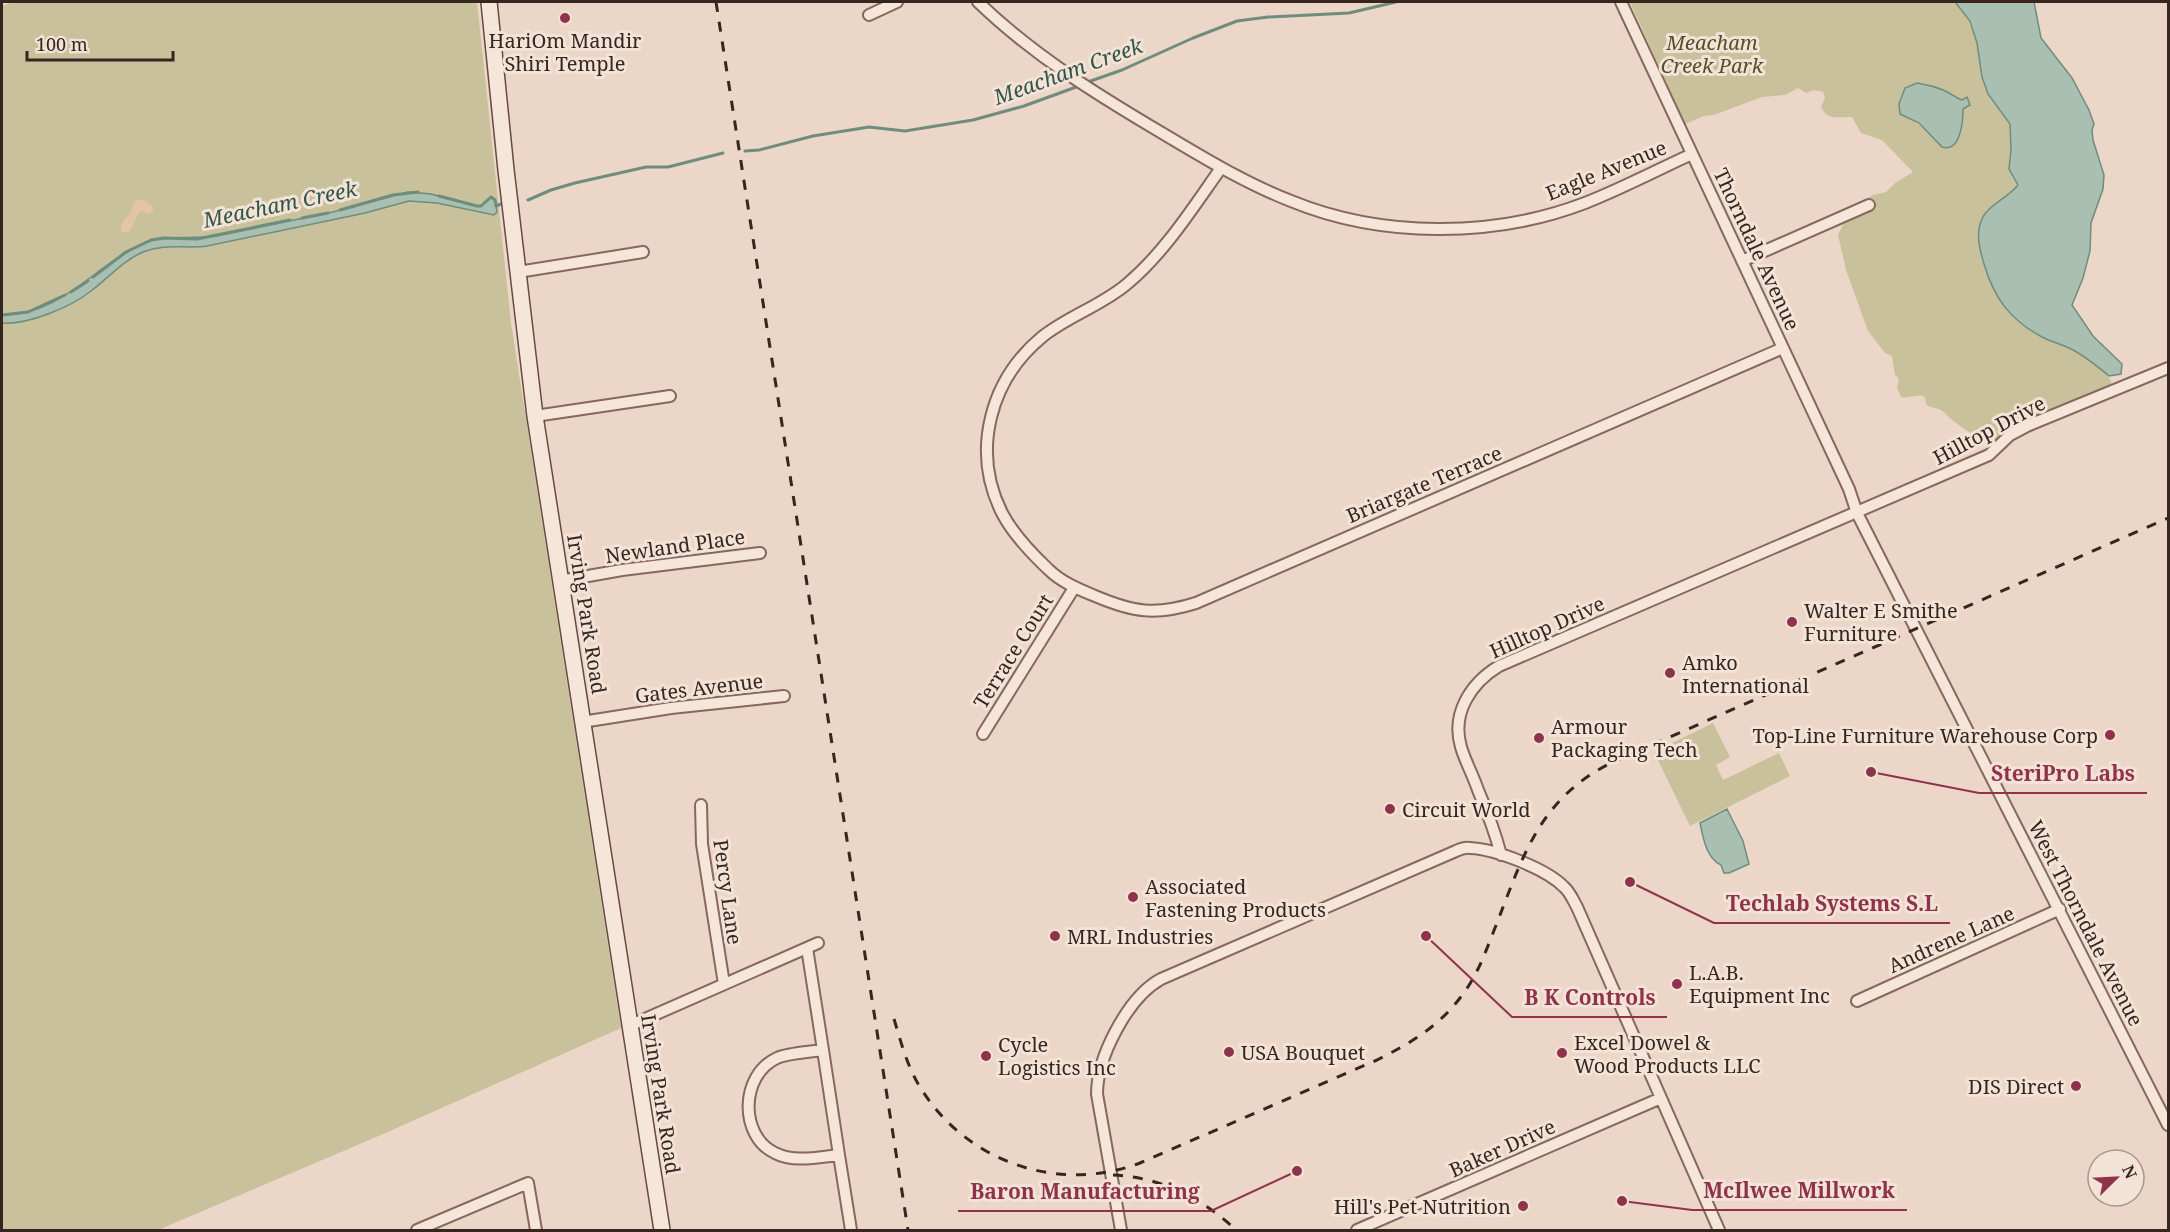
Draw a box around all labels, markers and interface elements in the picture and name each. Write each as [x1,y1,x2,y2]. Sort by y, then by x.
marker: HariOm Mandir Shiri Temple [558,11,572,25]
scale bar [27,24,172,62]
place label: HariOm Mandir Shiri Temple [489,27,642,77]
park label: Meacham Creek Park [1661,29,1764,79]
water label: Meacham Creek [989,31,1147,111]
text: 100 m [36,32,88,56]
street label: Eagle Avenue [1542,133,1670,207]
street label: Thorndale Avenue [1708,164,1806,334]
water label: Meacham Creek [199,174,361,234]
street label: Hilltop Drive [1928,389,2050,471]
street label: Briargate Terrace [1342,439,1506,529]
street label: Newland Place [603,523,747,569]
street label: Irving Park Road [561,532,613,696]
street label: Terrace Court [967,589,1059,713]
street label: Hilltop Drive [1485,590,1609,664]
place label: Walter E Smithe Furniture [1804,597,1958,647]
marker: Walter E Smithe Furniture [1785,615,1799,629]
place label: Amko International [1682,649,1809,699]
marker: Amko International [1663,666,1677,680]
street label: Gates Avenue [633,667,765,709]
place label: Armour Packaging Tech [1551,713,1698,763]
place label: Top-Line Furniture Warehouse Corp [1752,722,2098,749]
marker: Top-Line Furniture Warehouse Corp [2103,728,2117,742]
marker: Armour Packaging Tech [1532,731,1546,745]
callout: SteriPro Labs [1979,754,2147,793]
text: SteriPro Labs [1991,759,2135,787]
place label: Circuit World [1402,796,1530,823]
marker: Circuit World [1383,802,1397,816]
street label: West Thorndale Avenue [2022,815,2150,1031]
street label: Percy Lane [707,838,749,946]
place label: Associated Fastening Products [1145,873,1326,923]
callout: Techlab Systems S.L [1714,884,1950,923]
text: Techlab Systems S.L [1726,889,1938,917]
marker: Associated Fastening Products [1126,890,1140,904]
street label: Andrene Lane [1884,899,2018,979]
place label: MRL Industries [1067,923,1213,950]
marker: MRL Industries [1048,929,1062,943]
place label: L.A.B. Equipment Inc [1689,959,1830,1009]
marker: L.A.B. Equipment Inc [1670,977,1684,991]
callout: B K Controls [1512,978,1667,1017]
text: B K Controls [1524,983,1656,1011]
street label: Irving Park Road [635,1012,687,1176]
place label: Excel Dowel & Wood Products LLC [1574,1029,1761,1079]
place label: Cycle Logistics Inc [998,1031,1116,1081]
place label: USA Bouquet [1241,1039,1365,1066]
marker: USA Bouquet [1222,1045,1236,1059]
marker: Excel Dowel & Wood Products LLC [1555,1046,1569,1060]
marker: Cycle Logistics Inc [979,1049,993,1063]
place label: DIS Direct [1968,1073,2064,1100]
marker: DIS Direct [2069,1079,2083,1093]
street label: Baker Drive [1445,1113,1559,1183]
north arrow [2086,1148,2146,1208]
text: N [2117,1162,2142,1182]
callout: McIlwee Millwork [1692,1171,1907,1210]
callout: Baron Manufacturing [958,1172,1211,1211]
text: McIlwee Millwork [1703,1176,1895,1204]
text: Baron Manufacturing [970,1177,1200,1205]
place label: Hill's Pet Nutrition [1334,1193,1511,1220]
marker: Hill's Pet Nutrition [1516,1199,1530,1213]

